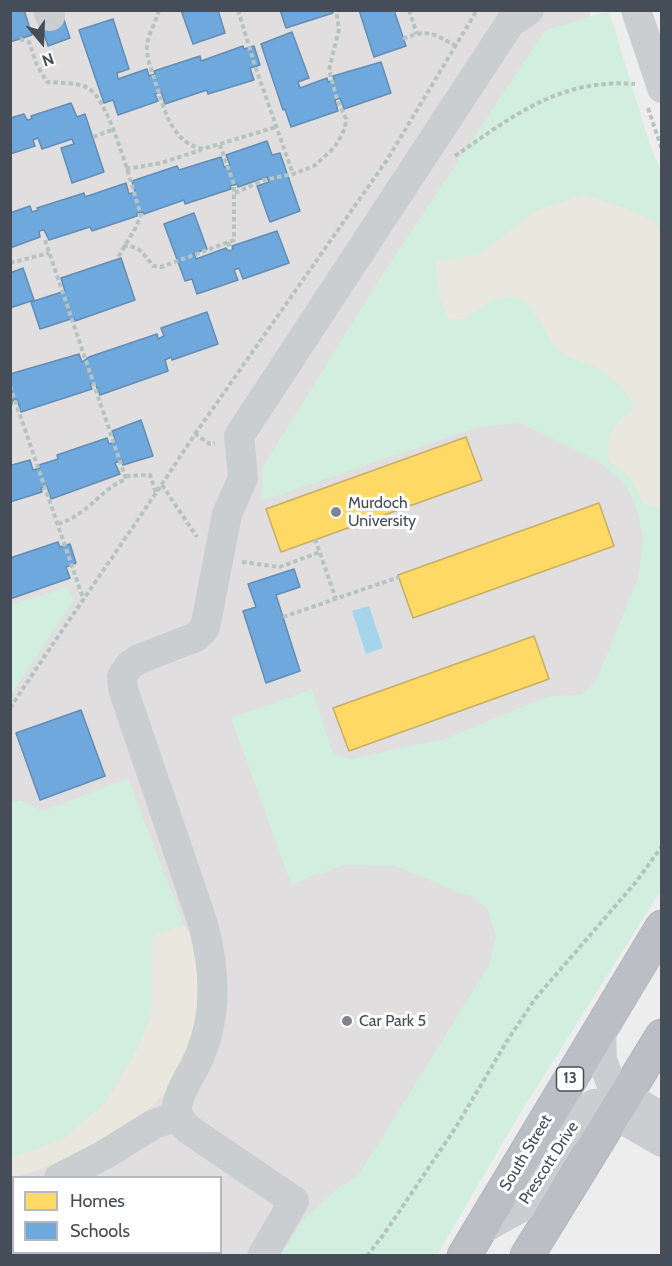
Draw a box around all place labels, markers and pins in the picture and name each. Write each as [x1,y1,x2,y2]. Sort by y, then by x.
place label: Murdoch University [348,493,416,531]
marker: Murdoch University [329,505,343,519]
place label: Car Park 5 [359,1011,426,1031]
marker: Car Park 5 [340,1014,354,1028]

